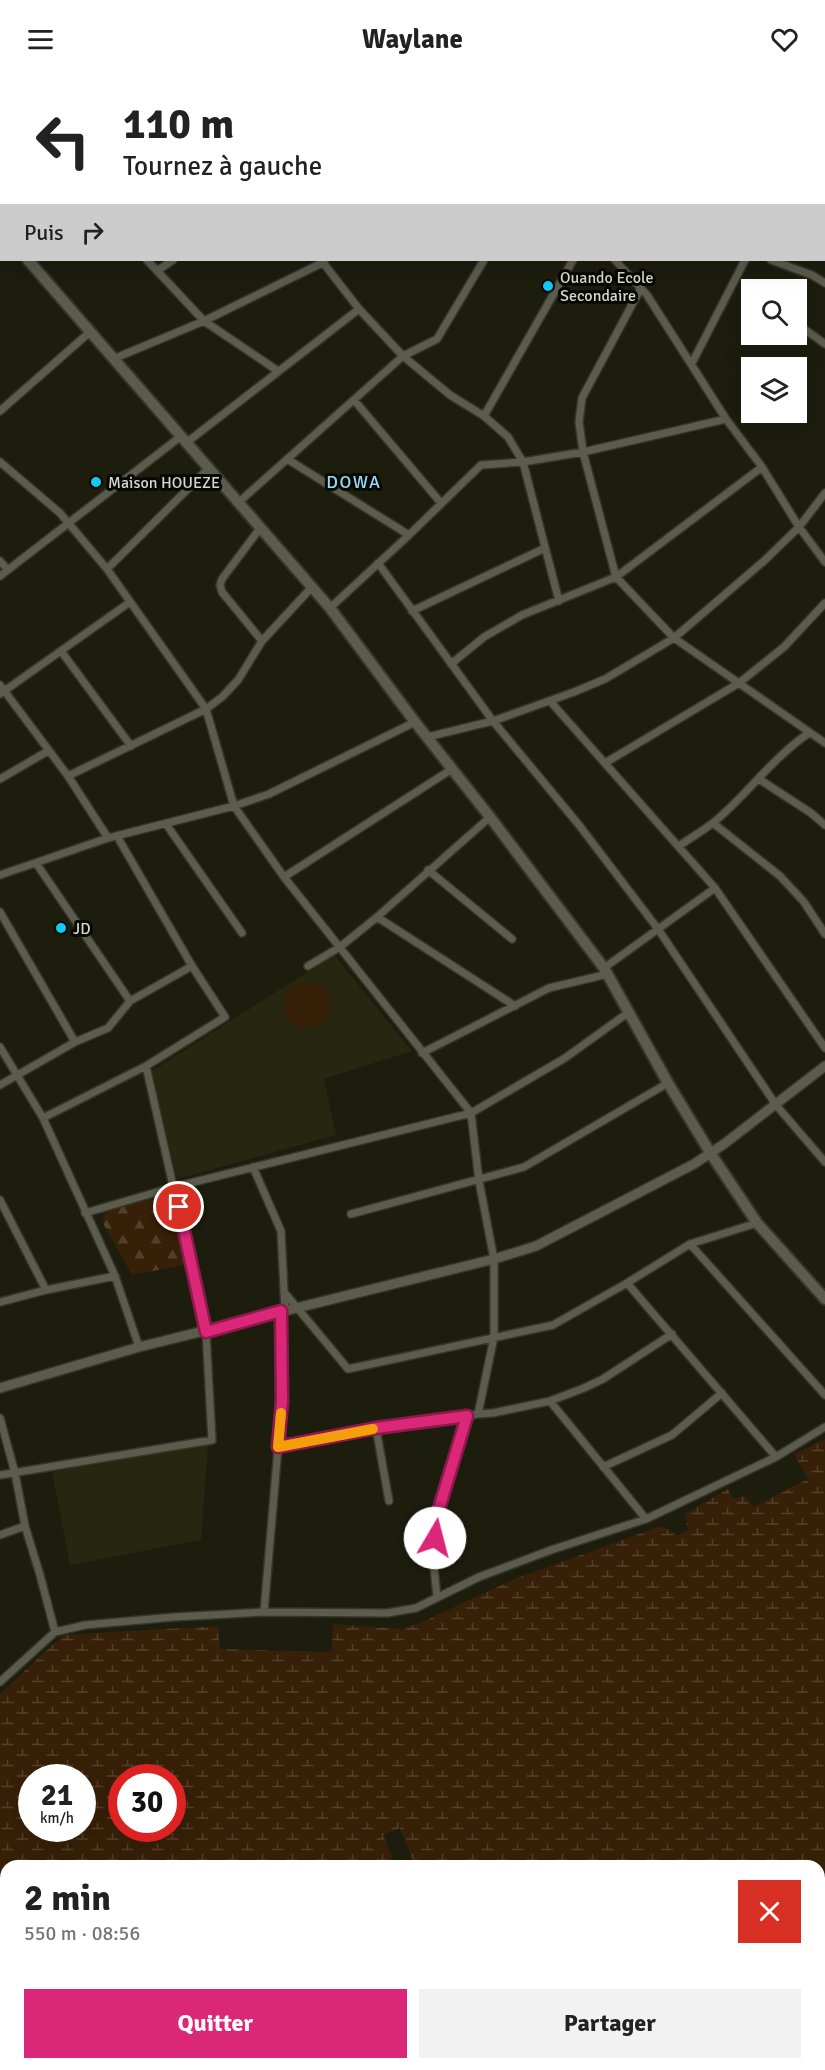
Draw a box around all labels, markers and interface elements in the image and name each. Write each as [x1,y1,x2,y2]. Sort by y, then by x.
icon: menu [24,23,57,56]
text: Waylane [362,23,463,56]
icon: heart [768,23,801,56]
text: 110 m [123,99,234,150]
icon: left [24,102,102,180]
text: Tournez à gauche [123,150,322,183]
icon: right [76,216,109,249]
text: Puis [24,219,64,246]
place label: Ouando Ecole Secondaire [560,268,654,306]
marker: Ouando Ecole Secondaire [541,279,555,293]
map controls [741,279,807,423]
button: search [741,279,807,345]
button: layers [741,357,807,423]
district label: DOWA [326,471,382,493]
place label: Maison HOUEZE [108,473,220,493]
marker: Maison HOUEZE [89,475,103,489]
place label: JD [73,919,91,939]
marker: JD [54,921,68,935]
pin [153,1181,204,1232]
icon: arrive [162,1190,195,1223]
position arrow [403,1506,467,1570]
speed limit sign: 30 [108,1764,186,1842]
text: 21 [41,1777,73,1814]
text: km/h [40,1809,74,1827]
text: 2 min [24,1876,111,1921]
button: close [738,1880,801,1943]
text: 550 m · 08:56 [24,1921,140,1946]
button: Quitter [24,1989,407,2058]
button: Partager [419,1989,801,2058]

